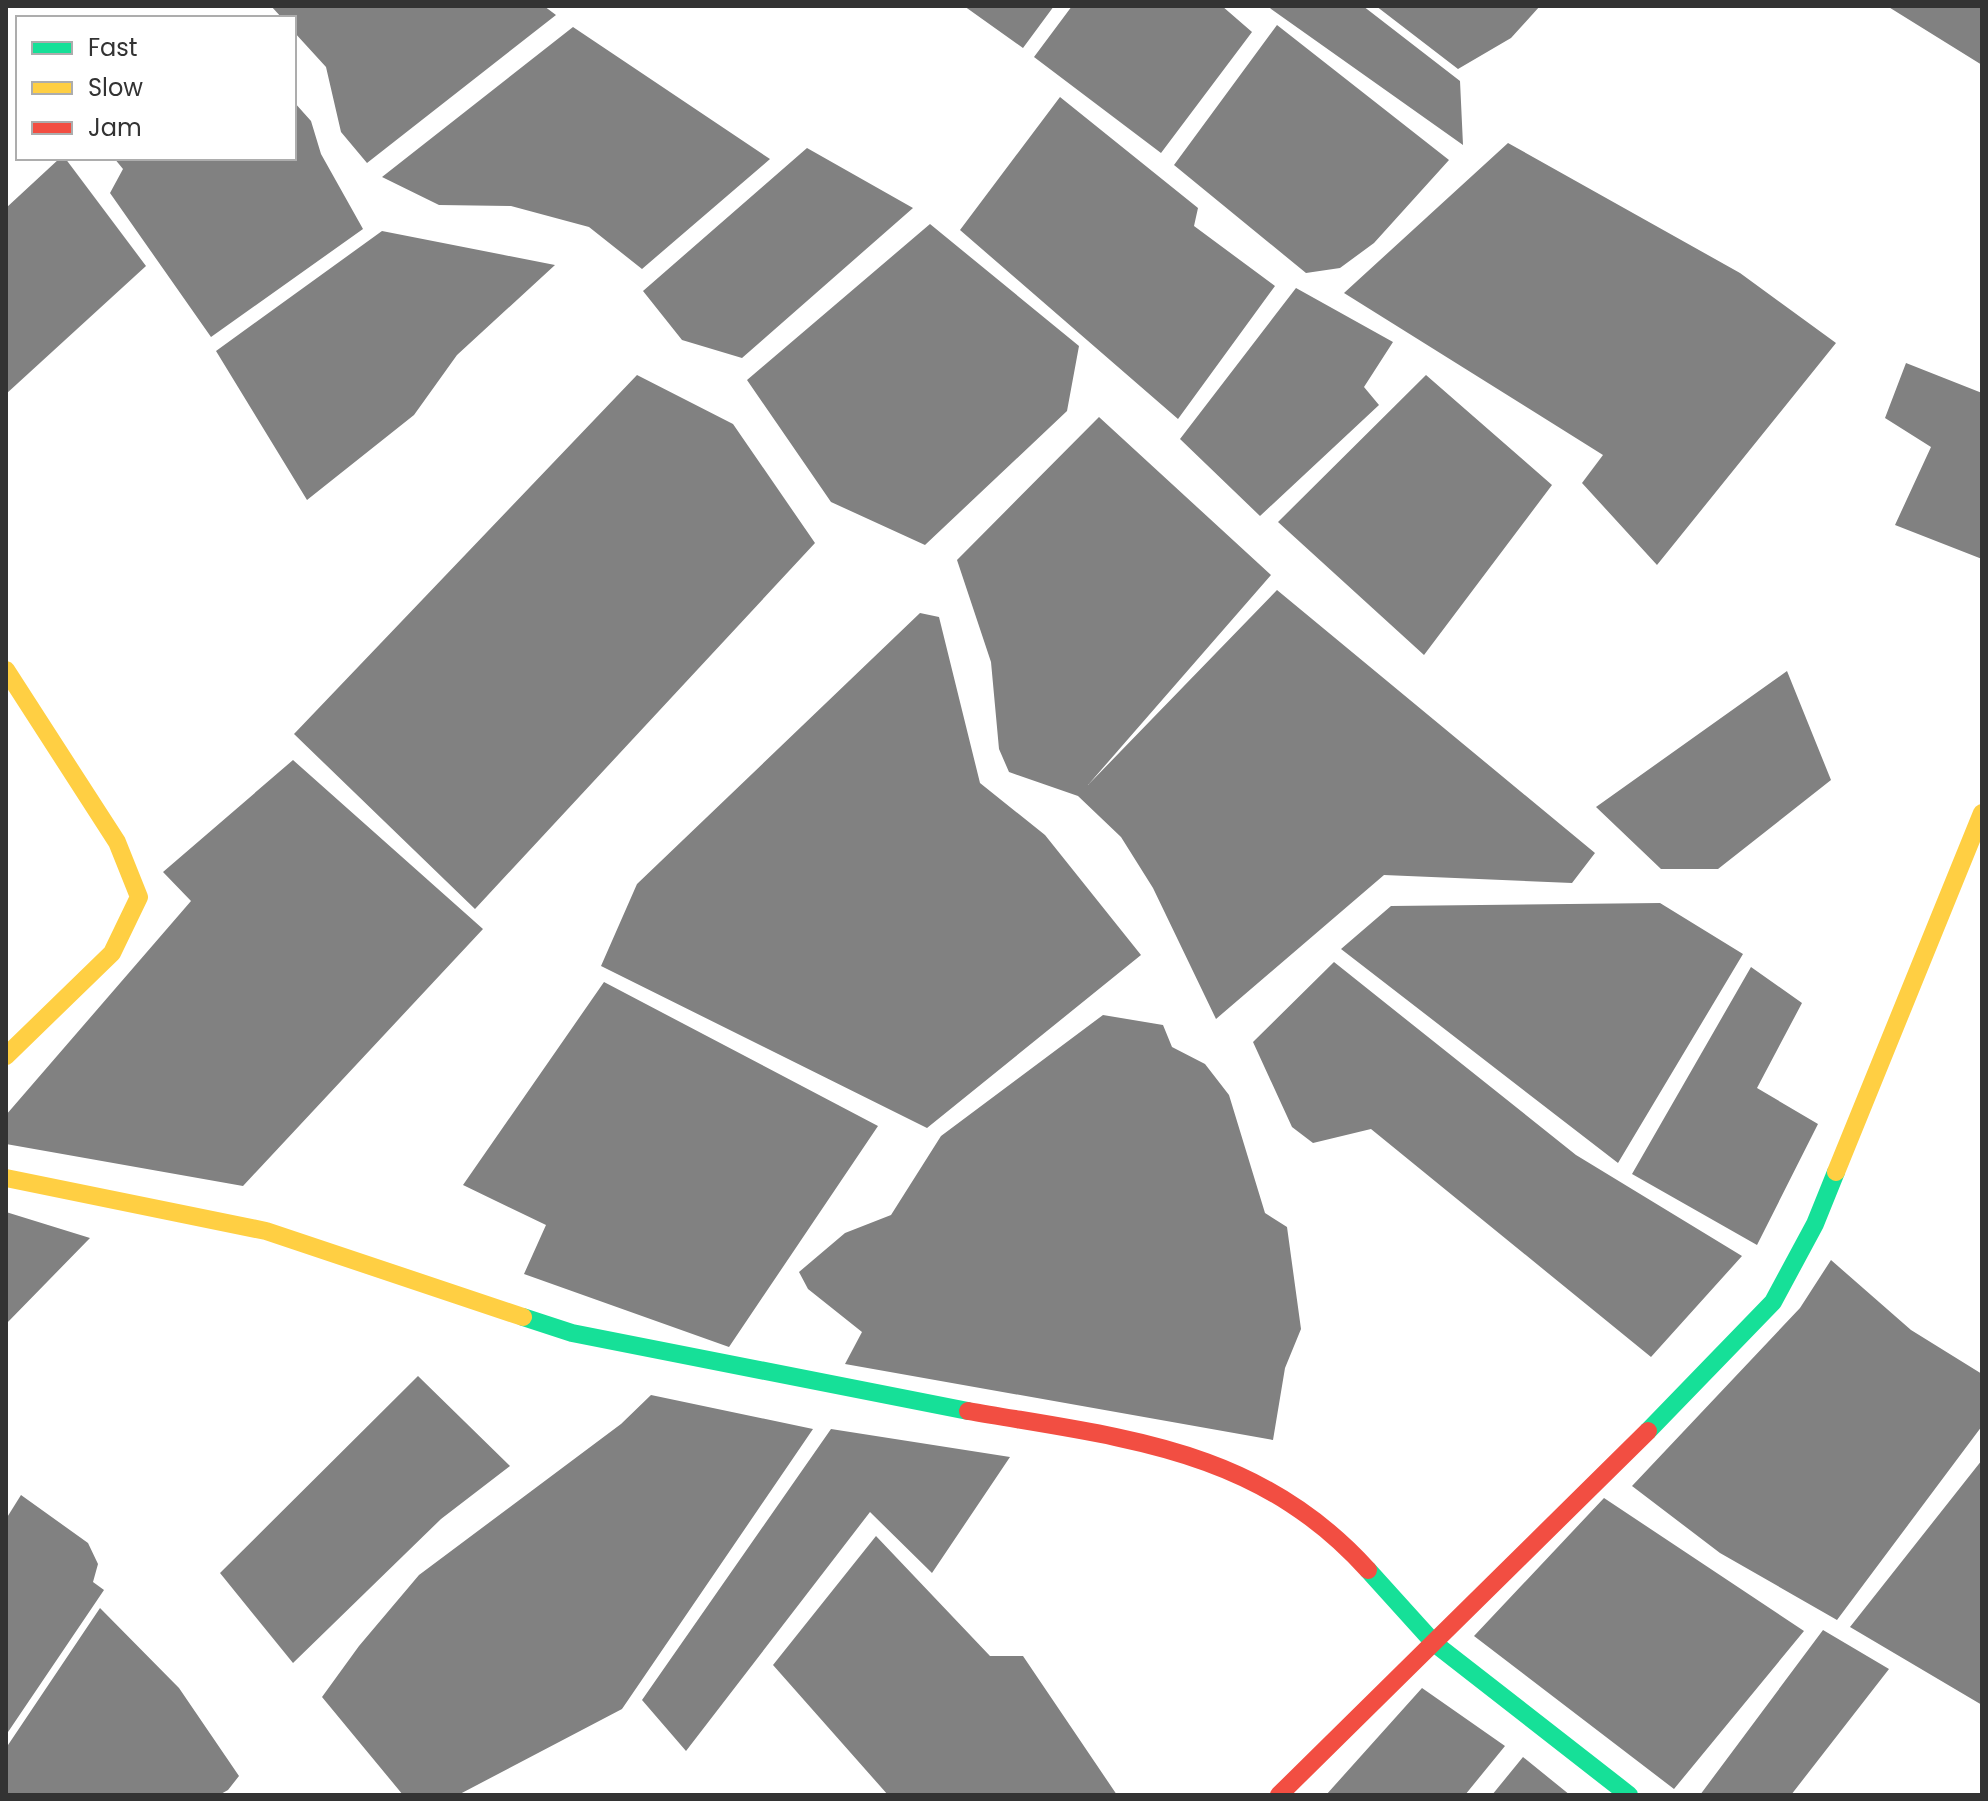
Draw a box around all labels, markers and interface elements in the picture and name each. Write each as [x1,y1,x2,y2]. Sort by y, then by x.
legend [16,16,296,160]
text: Fast [88,31,138,64]
text: Slow [88,71,143,104]
text: Jam [88,111,142,144]

